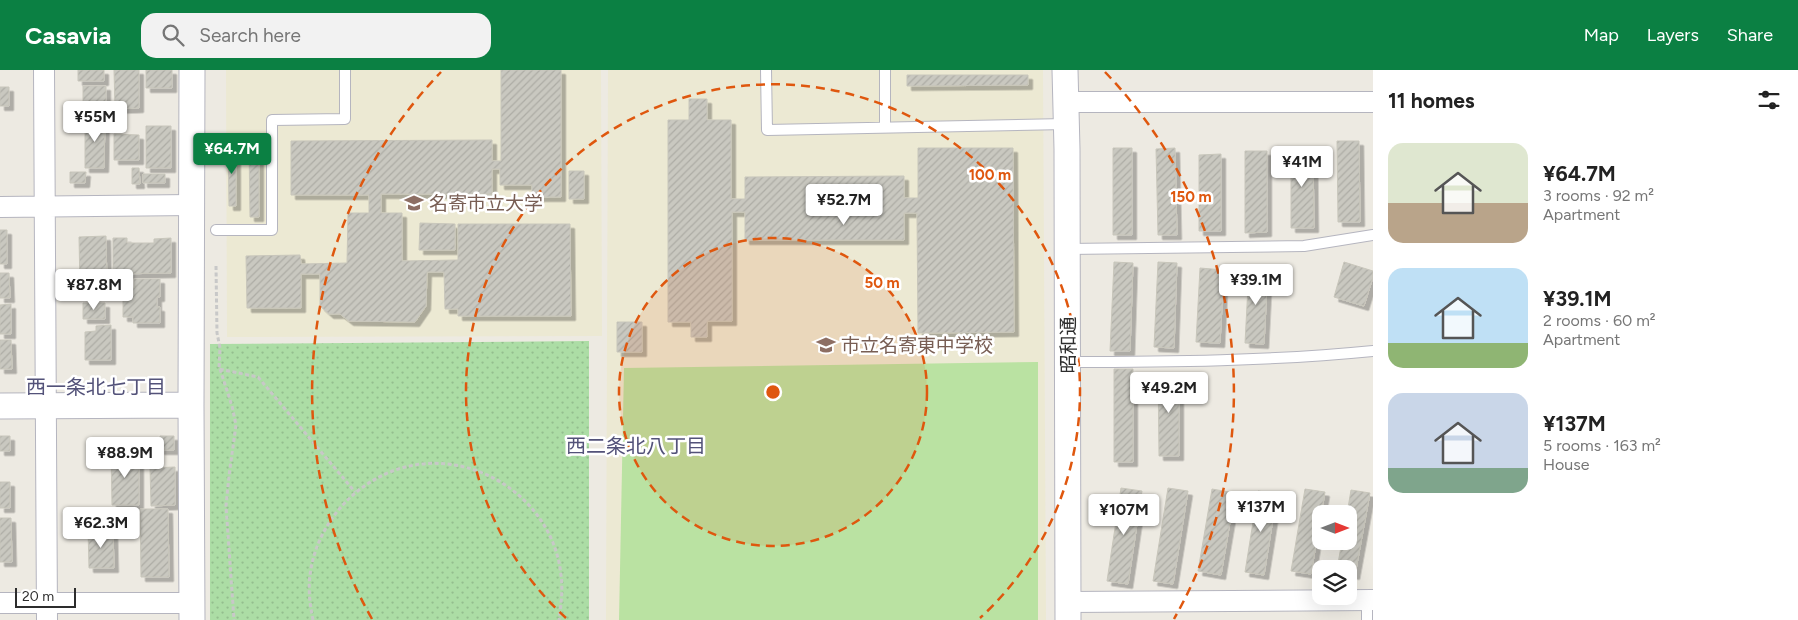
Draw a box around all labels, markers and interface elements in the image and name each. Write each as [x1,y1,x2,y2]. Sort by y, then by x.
search box [141,13,491,58]
text: Casavia [25,21,111,50]
icon: search [159,21,187,49]
text: Search here [199,24,301,47]
text: Map [1584,24,1619,46]
text: Layers [1647,24,1699,46]
text: Share [1727,24,1773,46]
icon: filters [1755,86,1783,114]
text: 11 homes [1388,88,1475,113]
pin: ¥55M [65,100,125,143]
text: ¥55M [74,107,116,126]
pin: ¥64.7M [191,132,273,175]
text: ¥64.7M [204,139,260,158]
pin: ¥41M [1272,146,1332,188]
text: ¥41M [1282,152,1322,171]
text: ¥64.7M [1543,161,1616,186]
icon: home [1428,163,1488,223]
text: 100 m [969,166,1011,184]
pin: ¥52.7M [803,184,885,226]
text: 3 rooms · 92 m² [1543,186,1654,205]
text: 150 m [1170,188,1212,206]
text: ¥52.7M [817,190,871,209]
school or university icon: 名寄市立大学 [403,192,425,214]
place label: 名寄市立大学 [429,192,543,215]
text: Apartment [1543,205,1620,224]
pin: ¥39.1M [1215,264,1297,306]
pin: ¥87.8M [53,268,135,311]
text: ¥39.1M [1230,270,1282,289]
text: 50 m [864,274,900,292]
text: ¥87.8M [66,275,122,294]
text: ¥39.1M [1543,286,1611,311]
icon: home [1428,288,1488,348]
text: 2 rooms · 60 m² [1543,311,1656,330]
street label: 昭和通 [1057,316,1080,374]
text: Apartment [1543,330,1620,349]
school or university icon: 市立名寄東中学校 [815,334,837,356]
place label: 市立名寄東中学校 [841,334,993,357]
pin: ¥49.2M [1128,372,1210,414]
district label: 西一条北七丁目 [26,375,166,399]
text: ¥49.2M [1141,378,1197,397]
centre of rings [764,383,782,401]
text: ¥137M [1543,411,1606,436]
icon: home [1428,413,1488,473]
district label: 西二条北八丁目 [566,434,706,458]
pin: ¥88.9M [84,436,166,479]
text: 5 rooms · 163 m² [1543,436,1661,455]
text: ¥88.9M [97,443,153,462]
text: House [1543,455,1589,474]
pin: ¥137M [1226,490,1296,533]
pin: ¥107M [1089,494,1159,536]
text: ¥137M [1237,497,1285,516]
text: ¥107M [1099,500,1149,519]
north arrow [1312,505,1358,550]
map controls [1312,505,1357,605]
pin: ¥62.3M [60,506,142,549]
text: ¥62.3M [74,513,128,532]
button: layers [1312,560,1357,605]
scale bar [15,585,76,608]
text: 20 m [22,588,54,605]

